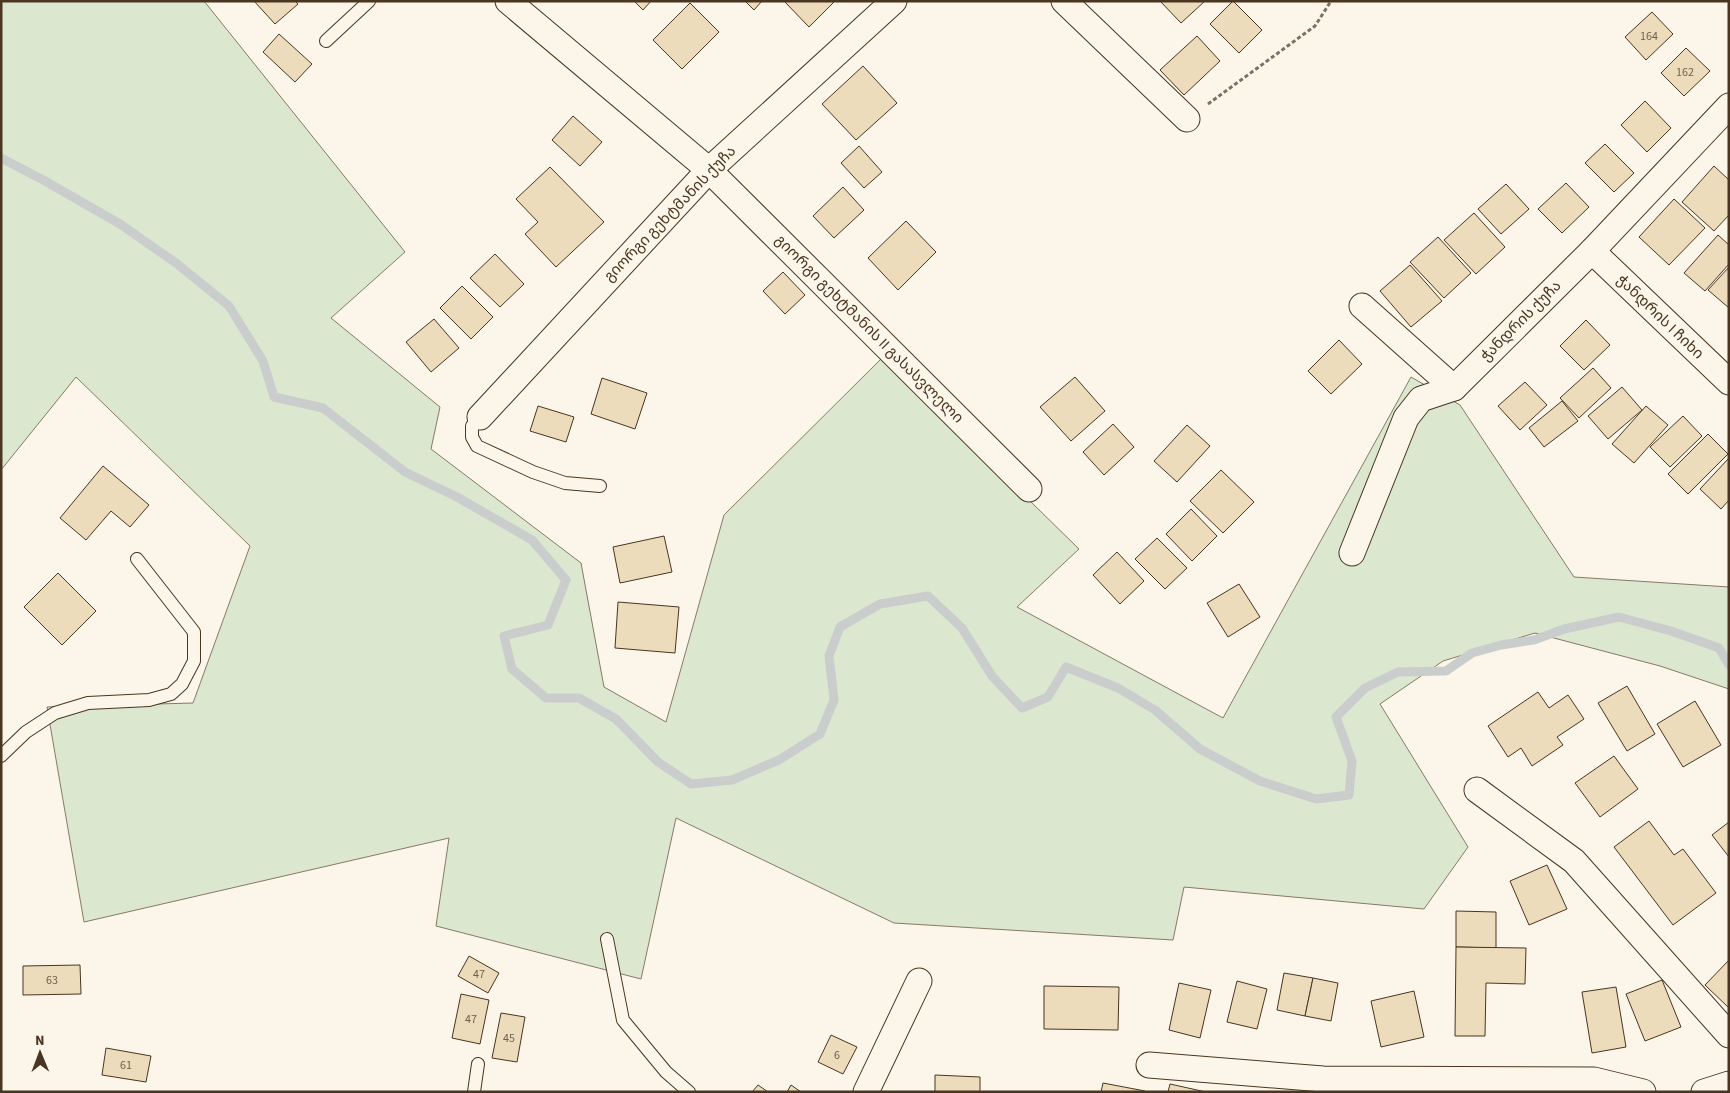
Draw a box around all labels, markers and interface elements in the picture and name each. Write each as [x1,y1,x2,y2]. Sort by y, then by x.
house number: 164 [1640,28,1658,45]
house number: 162 [1676,64,1694,81]
street label: გიორგი გეხტმანის ქუჩა [599,141,741,287]
street label: გიორგი გეხტმანის II გასასვლელი [770,230,968,428]
street label: ჭანდრის I ჩიხი [1612,270,1708,364]
street label: ჭანდრის ქუჩა [1476,276,1566,366]
house number: 47 [473,966,485,983]
house number: 63 [46,972,58,989]
house number: 47 [465,1011,477,1028]
north arrow [15,1028,65,1078]
house number: 45 [503,1030,515,1047]
text: N [35,1031,45,1051]
house number: 6 [834,1047,840,1064]
house number: 61 [120,1057,132,1074]

